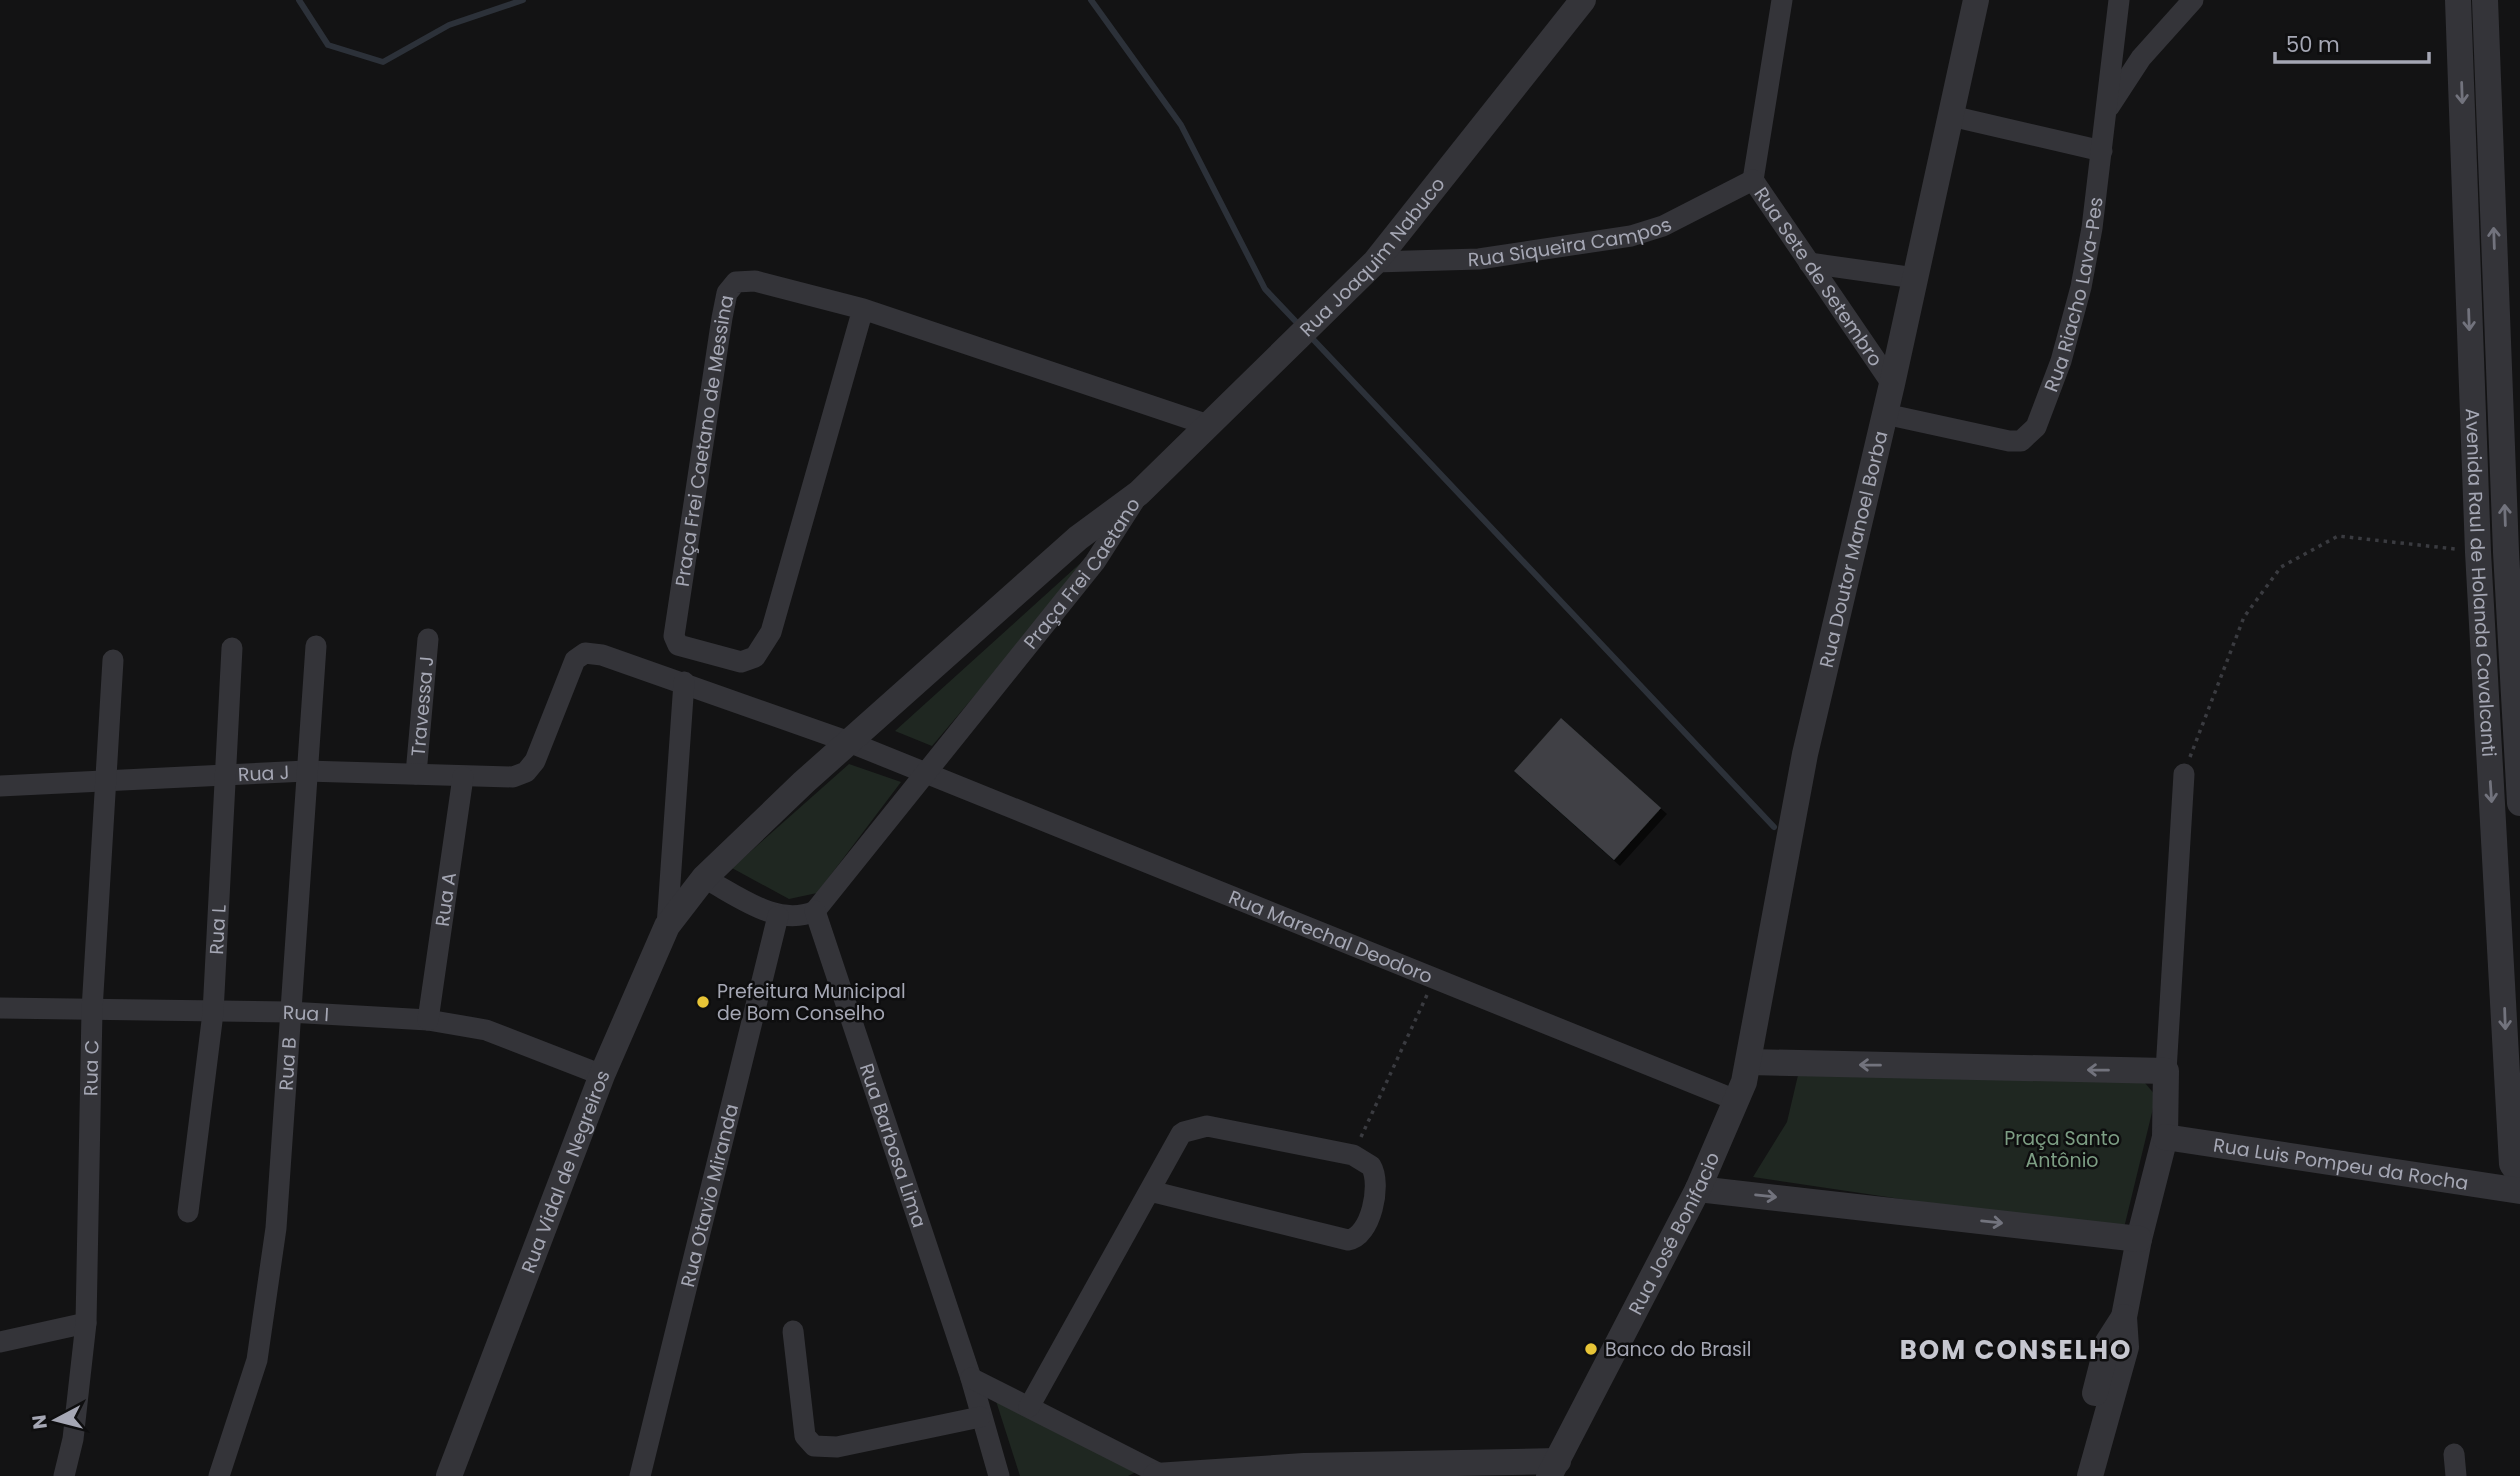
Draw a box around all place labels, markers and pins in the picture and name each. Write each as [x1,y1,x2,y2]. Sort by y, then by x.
place label: Prefeitura Municipal de Bom Conselho [717,978,906,1027]
marker: Prefeitura Municipal de Bom Conselho [695,994,711,1010]
place label: Banco do Brasil [1605,1336,1751,1363]
marker: Banco do Brasil [1583,1341,1599,1357]

